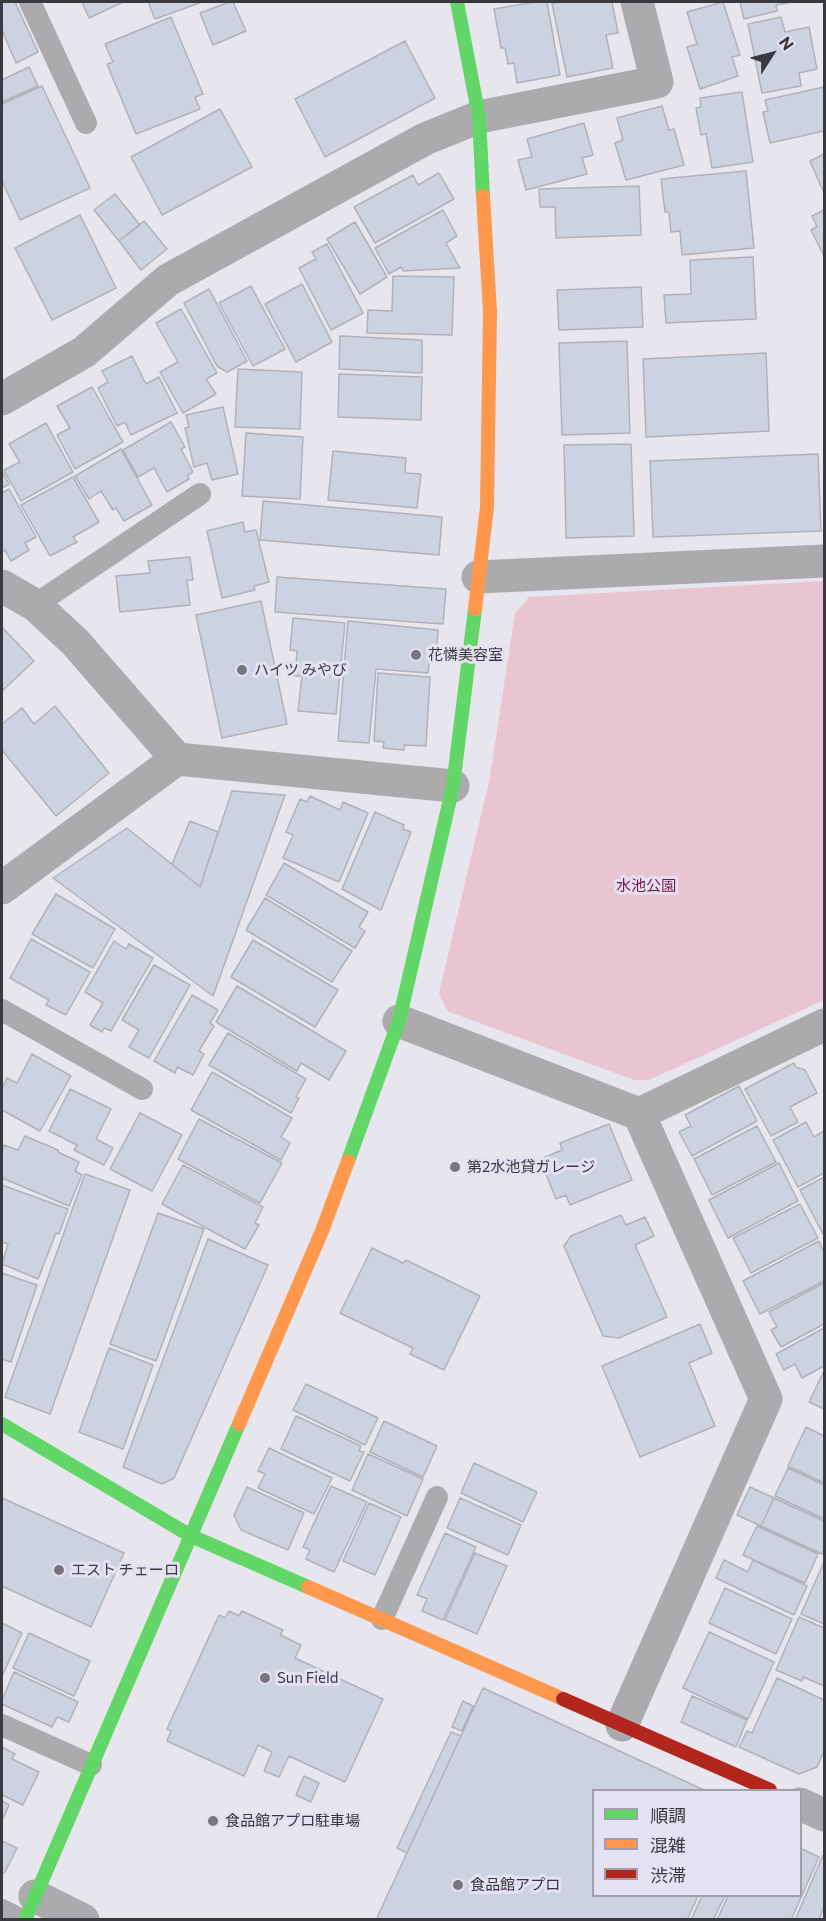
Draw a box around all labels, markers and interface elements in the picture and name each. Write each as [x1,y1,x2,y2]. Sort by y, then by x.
north arrow [742,24,802,84]
text: N [776,33,798,54]
place label: 花憐美容室 [428,646,503,664]
marker: 花憐美容室 [409,648,423,662]
place label: ハイツ みやび [254,661,347,679]
marker: ハイツ みやび [235,663,249,677]
park label: 水池公園 [616,877,676,895]
place label: 第2水池貸ガレージ [467,1158,595,1176]
marker: 第2水池貸ガレージ [448,1160,462,1174]
place label: エスト チェーロ [71,1561,179,1579]
marker: エスト チェーロ [52,1563,66,1577]
place label: Sun Field [277,1669,338,1687]
marker: Sun Field [258,1671,272,1685]
legend [592,1789,802,1897]
text: 順調 [650,1804,686,1826]
place label: 食品館アプロ駐車場 [225,1812,360,1830]
marker: 食品館アプロ駐車場 [206,1814,220,1828]
text: 混雑 [650,1834,686,1856]
text: 渋滞 [650,1864,686,1886]
place label: 食品館アプロ [470,1876,560,1894]
marker: 食品館アプロ [451,1878,465,1892]

